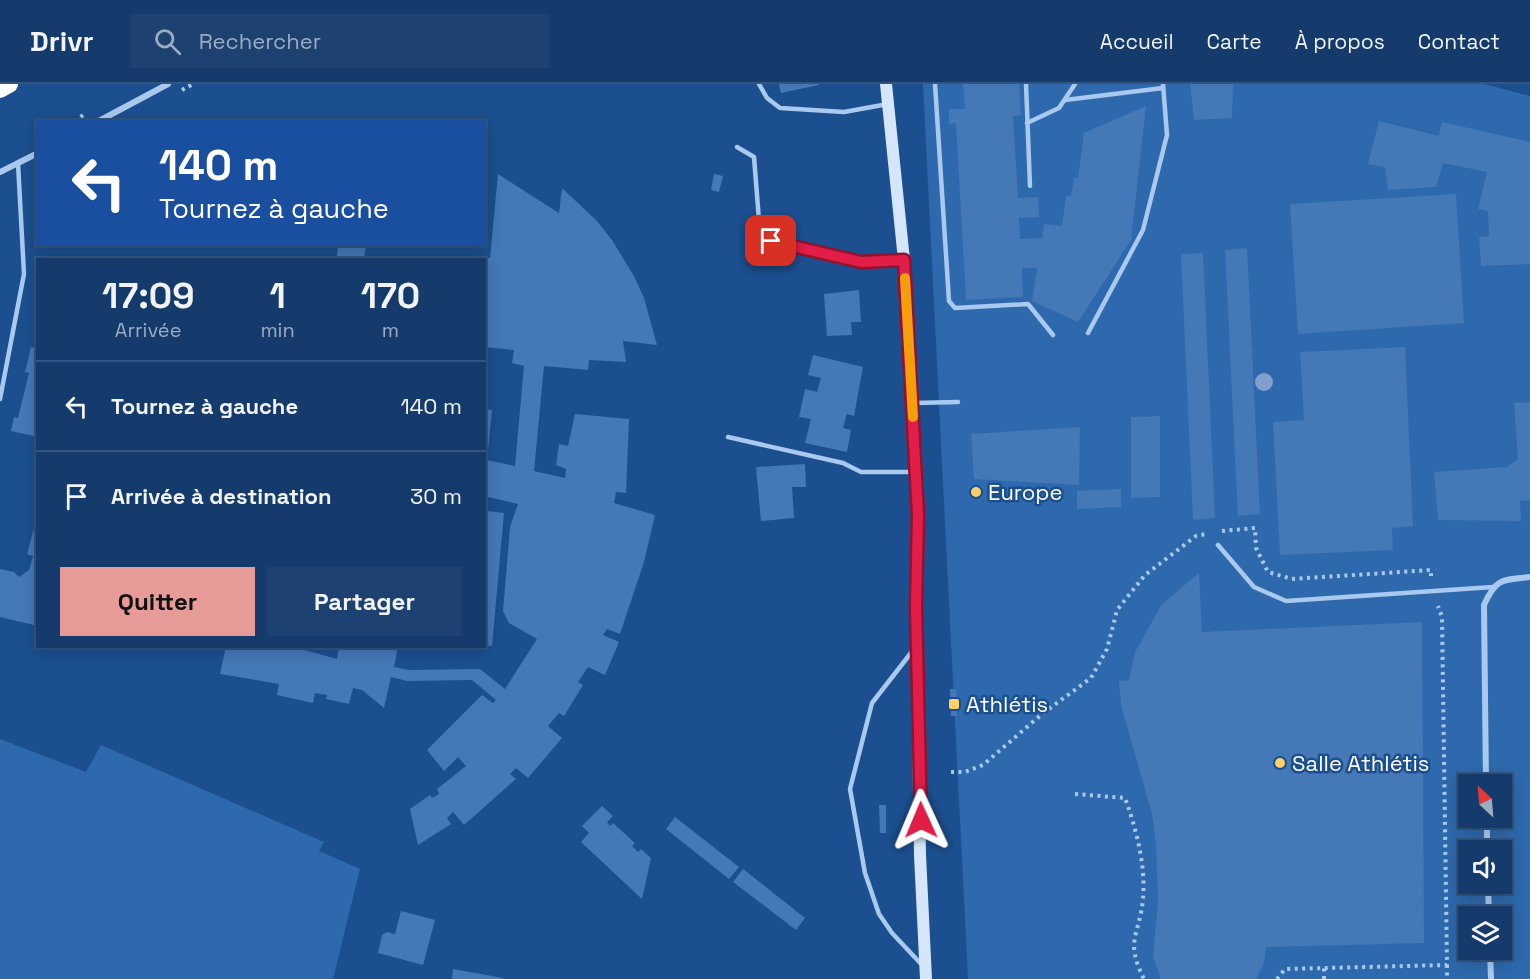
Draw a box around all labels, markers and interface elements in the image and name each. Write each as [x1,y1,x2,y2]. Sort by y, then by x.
search box [130,14,550,68]
text: Drivr [30,23,94,59]
icon: search [151,25,184,58]
text: Rechercher [199,27,321,55]
text: Accueil [1100,28,1174,55]
text: Carte [1207,28,1262,55]
text: À propos [1295,28,1385,55]
text: Contact [1418,28,1500,55]
text: 140 m [159,139,278,192]
icon: left [60,144,138,222]
text: Tournez à gauche [159,191,389,226]
pin [745,215,796,266]
icon: arrive [754,224,787,257]
text: 17:09 [102,273,194,319]
text: 1 [269,273,286,319]
text: 170 [361,273,420,319]
text: Arrivée [115,317,182,343]
text: min [260,317,295,343]
text: m [382,317,399,343]
icon: left [60,390,93,423]
text: Tournez à gauche [111,392,298,420]
text: 140 m [400,392,462,420]
place label: Europe [988,478,1063,506]
icon: arrive [60,480,93,513]
text: Arrivée à destination [111,482,332,510]
text: 30 m [410,482,462,510]
marker: Europe [969,485,983,499]
button: Quitter [60,567,255,636]
button: Partager [267,567,462,636]
place label: Athlétis [966,690,1048,718]
marker: Athlétis [947,697,961,711]
place label: Salle Athlétis [1292,749,1429,777]
marker: Salle Athlétis [1273,756,1287,770]
north arrow [1458,774,1512,828]
map controls [1458,774,1512,960]
position arrow [889,788,953,852]
button: sound [1458,840,1512,894]
button: layers [1458,906,1512,960]

